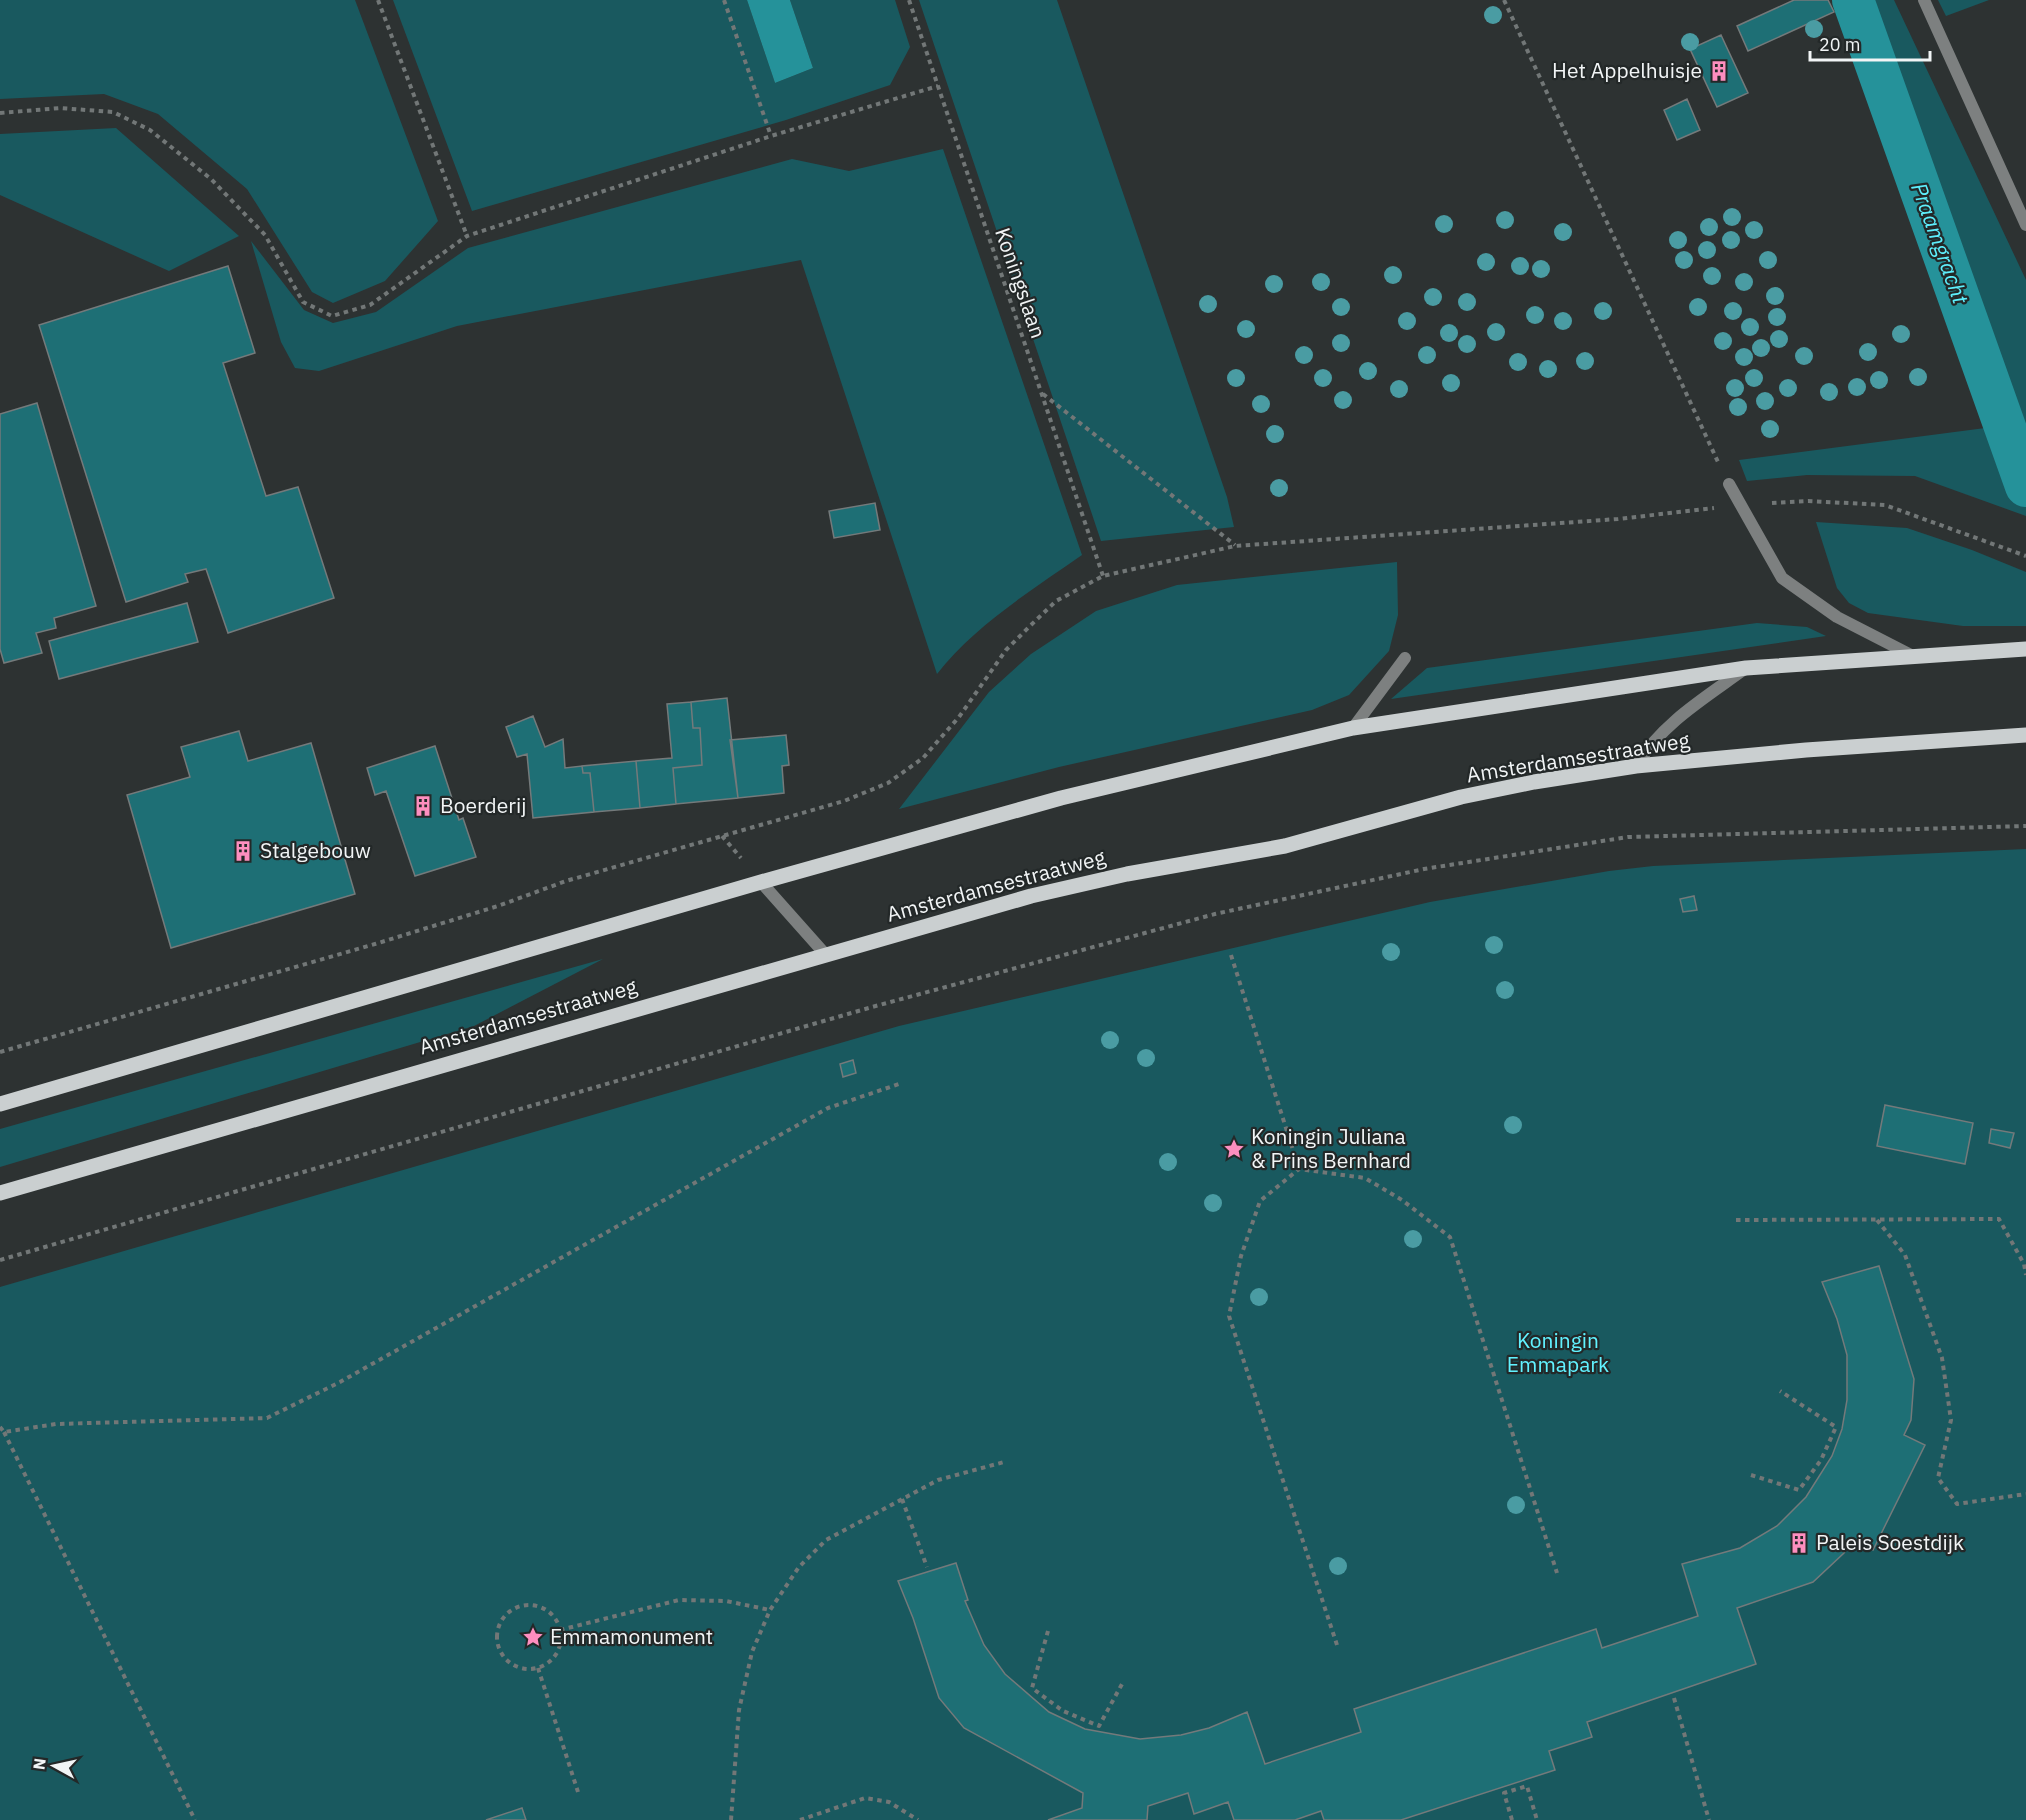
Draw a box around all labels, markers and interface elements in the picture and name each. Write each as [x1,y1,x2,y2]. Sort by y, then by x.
scale bar [1810,24,1930,62]
text: 20 m [1819,33,1861,56]
place label: Het Appelhuisje [1552,56,1702,84]
building icon: Het Appelhuisje [1707,59,1731,83]
water label: Praamgracht [1905,178,1976,308]
street label: Koningslaan [989,224,1053,342]
street label: Amsterdamsestraatweg [1464,726,1691,788]
place label: Boerderij [440,791,527,819]
building icon: Boerderij [411,794,435,818]
place label: Stalgebouw [260,836,371,864]
building icon: Stalgebouw [231,839,255,863]
street label: Amsterdamsestraatweg [883,842,1108,928]
street label: Amsterdamsestraatweg [416,972,640,1061]
place label: Koningin Juliana & Prins Bernhard [1251,1122,1411,1174]
place icon: Koningin Juliana & Prins Bernhard [1222,1137,1246,1161]
park label: Koningin Emmapark [1507,1326,1609,1378]
place label: Paleis Soestdijk [1816,1528,1964,1556]
building icon: Paleis Soestdijk [1787,1531,1811,1555]
place label: Emmamonument [550,1622,713,1650]
place icon: Emmamonument [521,1625,545,1649]
north arrow [24,1736,84,1796]
text: N [28,1757,50,1771]

